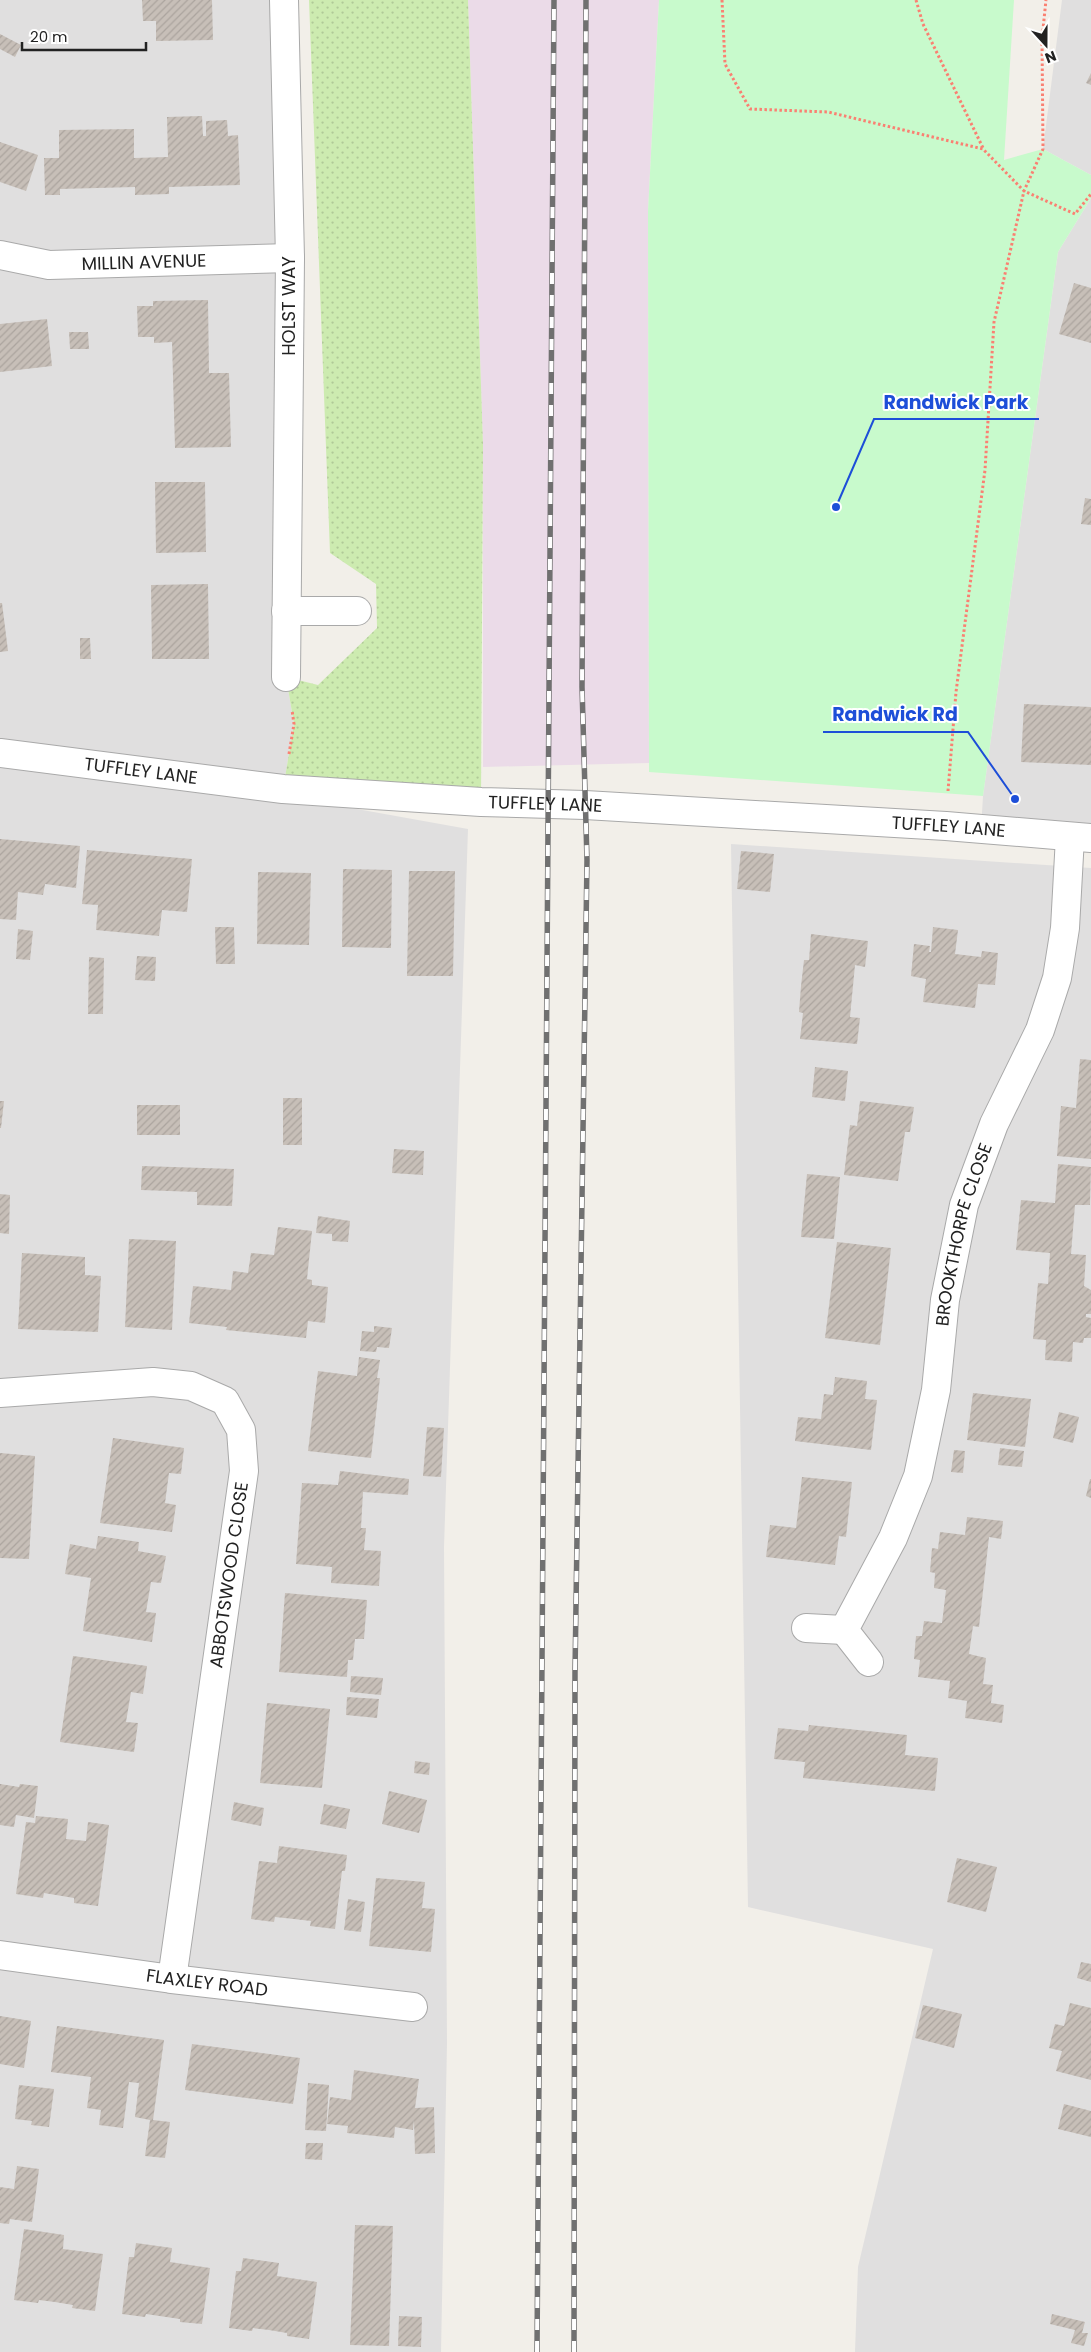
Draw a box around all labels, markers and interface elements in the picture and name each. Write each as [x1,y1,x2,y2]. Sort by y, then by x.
scale bar [22,20,146,52]
north arrow [1021,20,1071,70]
text: 20 m [30,26,68,47]
text: N [1042,46,1059,68]
street label: MILLIN AVENUE [81,247,207,276]
street label: HOLST WAY [276,256,301,356]
callout: Randwick Park [874,385,1039,419]
text: Randwick Park [884,389,1029,416]
callout: Randwick Rd [823,698,968,732]
text: Randwick Rd [832,701,958,728]
street label: TUFFLEY LANE [83,751,199,790]
street label: TUFFLEY LANE [488,789,603,818]
street label: TUFFLEY LANE [891,810,1007,843]
street label: BROOKTHORPE CLOSE [929,1139,998,1327]
street label: ABBOTSWOOD CLOSE [203,1480,254,1670]
street label: FLAXLEY ROAD [145,1963,269,2002]

